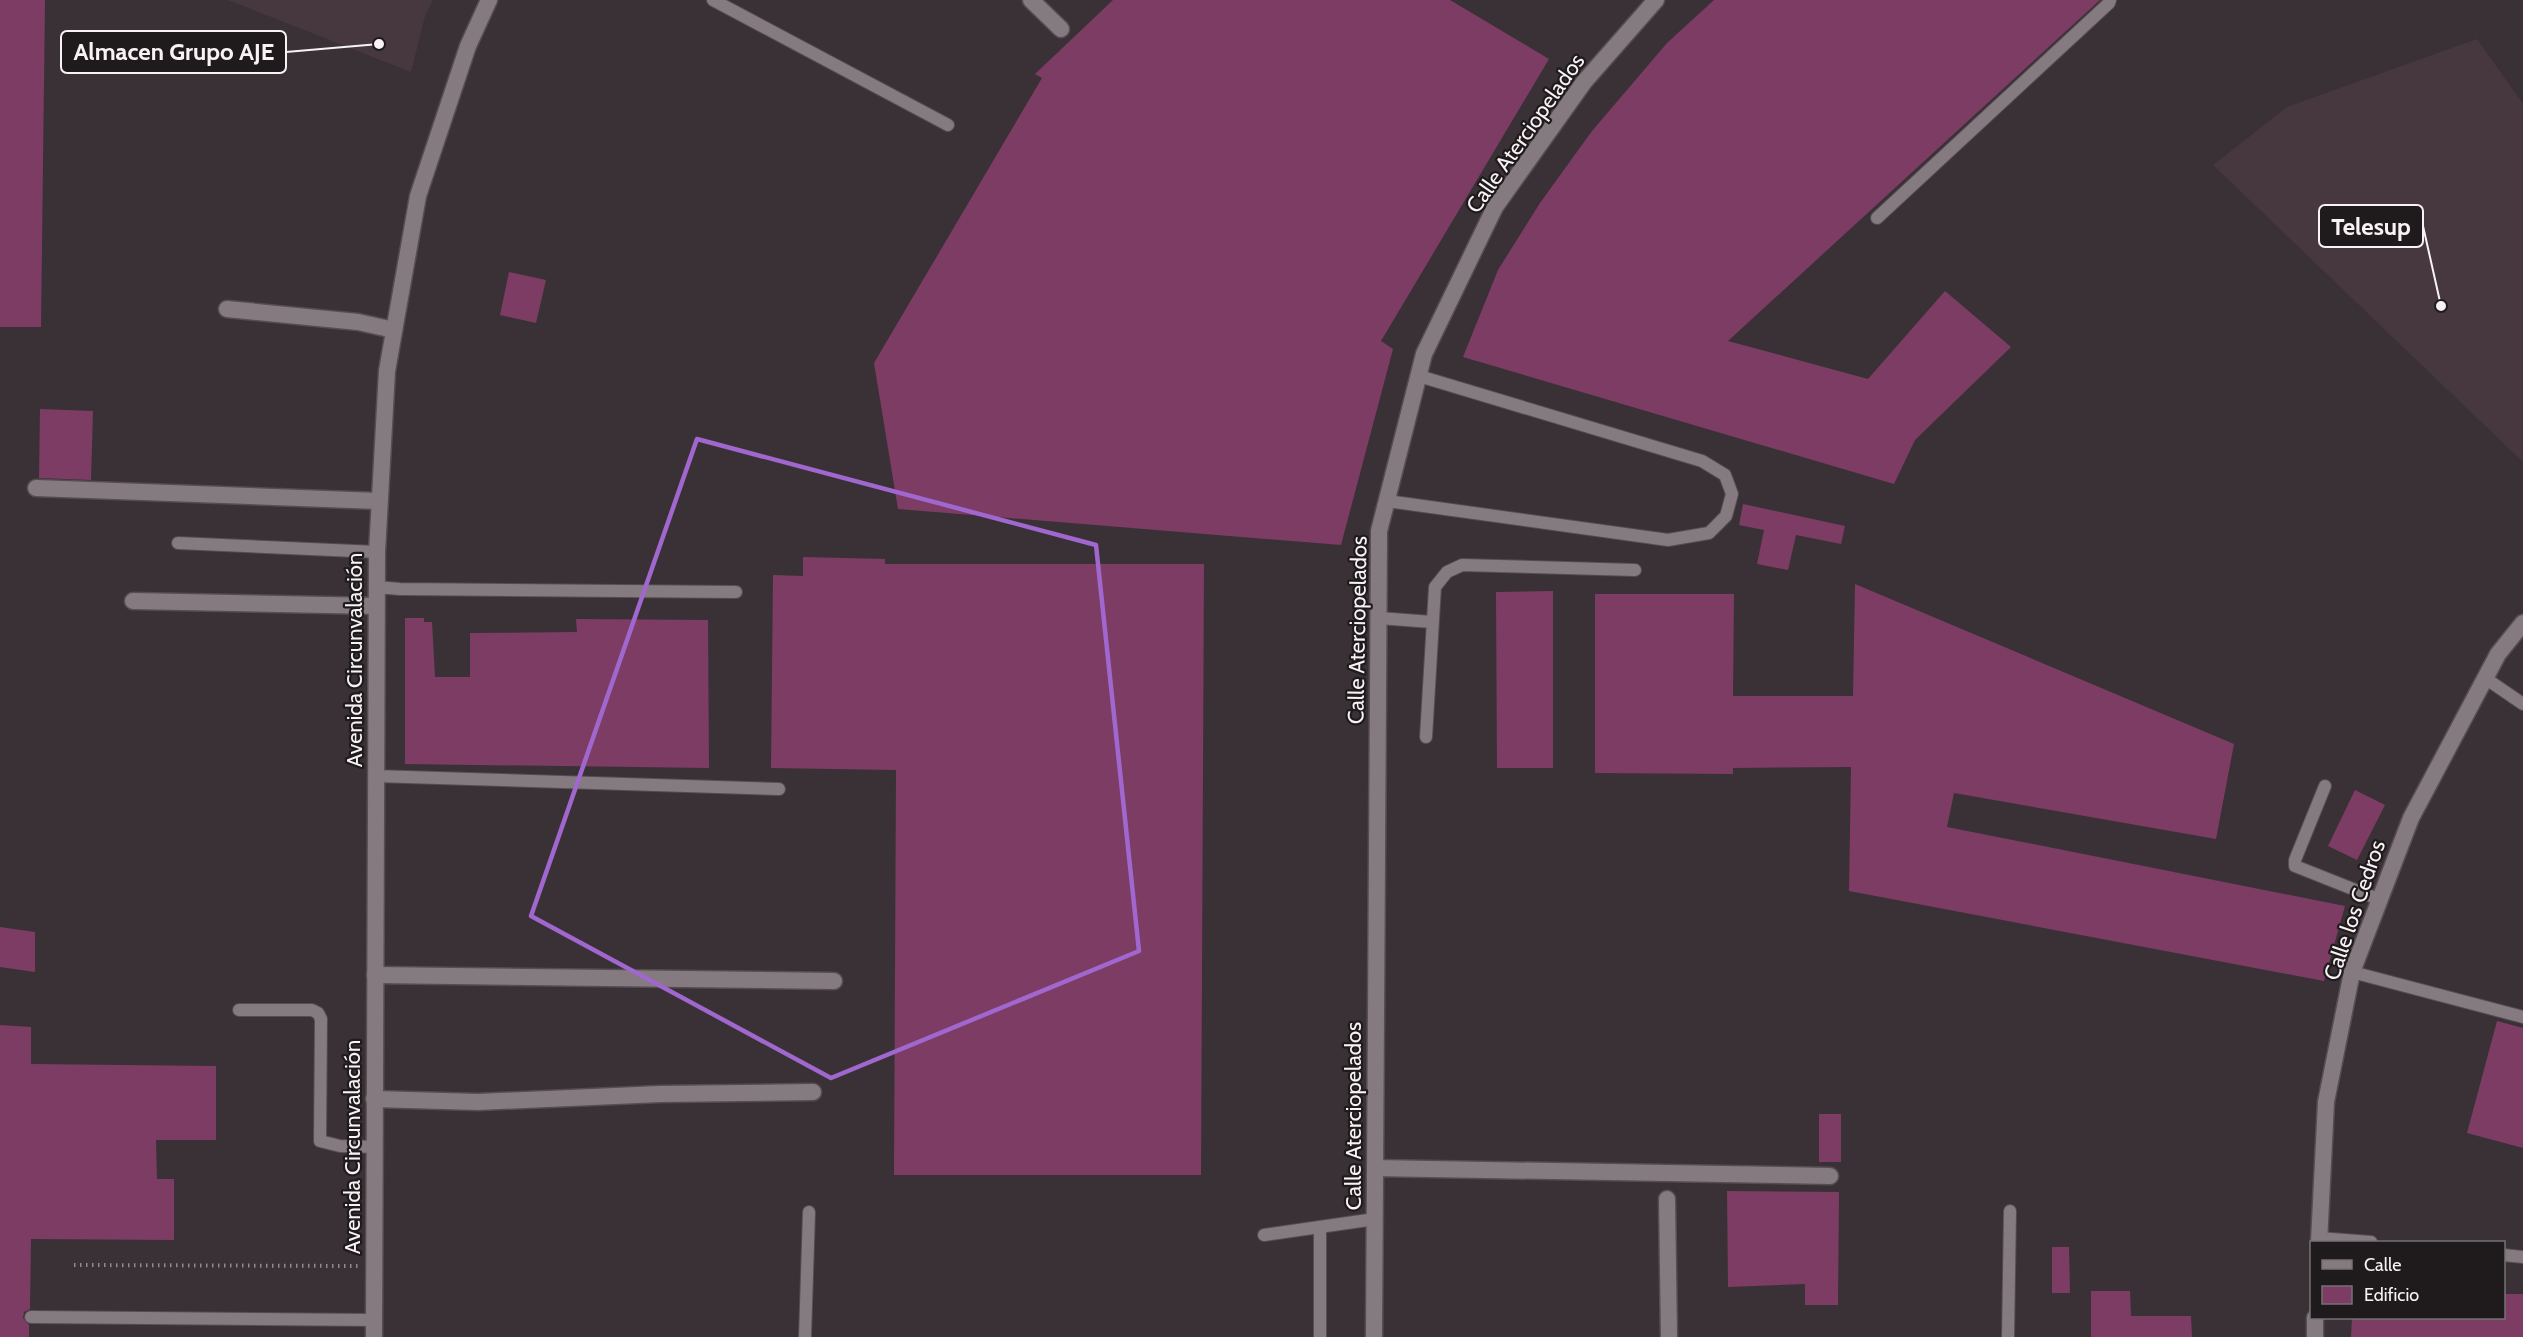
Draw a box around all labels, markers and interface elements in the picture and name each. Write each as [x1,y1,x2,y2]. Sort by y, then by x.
callout: Almacen Grupo AJE [61,31,286,73]
text: Almacen Grupo AJE [74,37,274,66]
street label: Calle Aterciopelados [1460,48,1590,218]
callout: Telesup [2319,205,2423,247]
text: Telesup [2331,212,2411,241]
street label: Calle Aterciopelados [1342,536,1373,724]
street label: Avenida Circunvalación [341,553,368,767]
street label: Calle los Cedros [2318,837,2391,984]
street label: Calle Aterciopelados [1340,1022,1367,1210]
street label: Avenida Circunvalación [339,1040,366,1254]
legend [2310,1241,2505,1319]
text: Calle [2364,1254,2401,1276]
text: Edificio [2364,1284,2419,1306]

